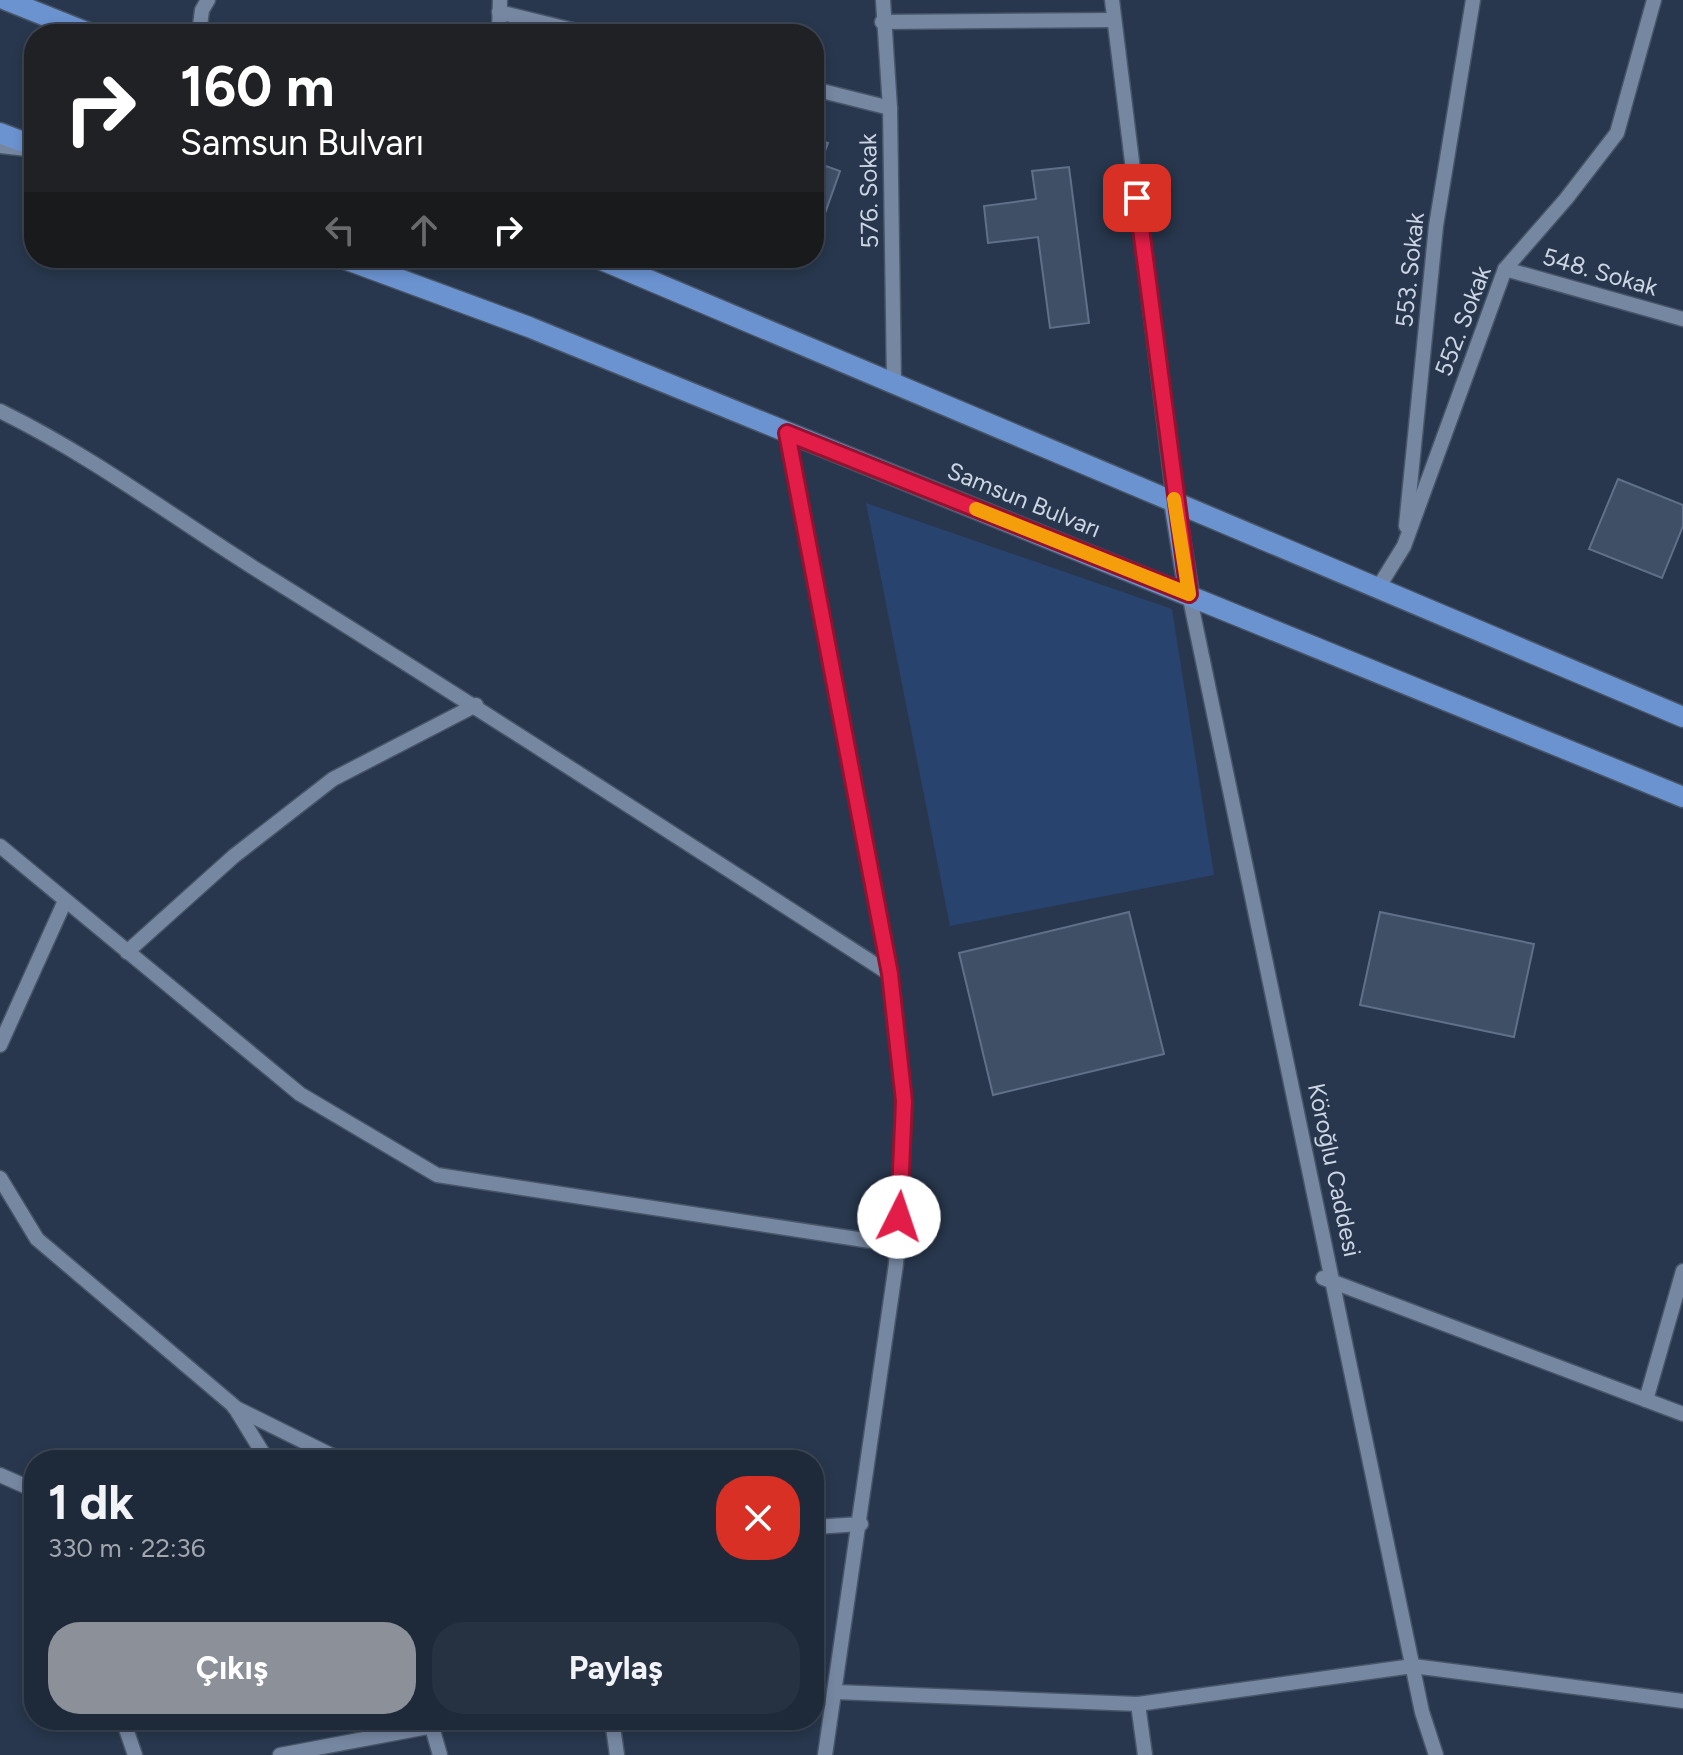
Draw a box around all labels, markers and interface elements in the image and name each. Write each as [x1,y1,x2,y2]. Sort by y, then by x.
text: 160 m [180,53,335,120]
icon: right [48,56,152,160]
text: Samsun Bulvarı [180,121,424,164]
street label: 576. Sokak [853,133,884,249]
pin [1103,164,1171,232]
icon: arrive [1115,176,1159,220]
icon: left [318,208,362,252]
icon: ahead [402,208,446,252]
icon: right [486,208,530,252]
street label: 553. Sokak [1389,211,1430,329]
street label: 548. Sokak [1539,241,1661,302]
street label: 552. Sokak [1428,261,1497,380]
street label: Samsun Bulvarı [943,456,1105,543]
street label: Köroğlu Caddesi [1302,1081,1367,1259]
position arrow [857,1175,941,1259]
text: 1 dk [48,1473,134,1531]
button: close [716,1476,800,1560]
text: 330 m · 22:36 [48,1532,205,1564]
button: Çıkış [48,1622,416,1714]
button: Paylaş [432,1622,800,1714]

